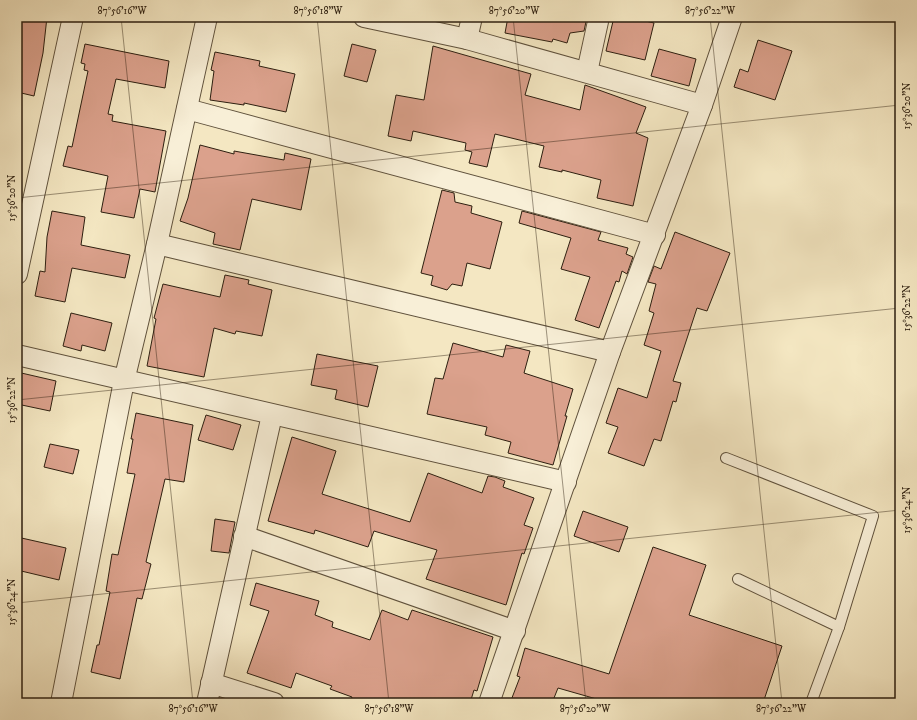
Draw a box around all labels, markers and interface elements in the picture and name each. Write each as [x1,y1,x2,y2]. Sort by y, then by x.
text: 87°56'16"W [97,5,147,17]
text: 87°56'18"W [294,5,343,17]
text: 87°56'20"W [489,5,540,17]
text: 87°56'22"W [685,5,736,17]
text: 15°36'20"N [901,83,913,129]
text: 15°36'20"N [6,175,18,221]
text: 15°36'22"N [901,285,913,331]
text: 15°36'22"N [6,377,18,423]
text: 15°36'24"N [901,486,913,534]
text: 15°36'24"N [6,578,18,626]
text: 87°56'16"W [168,703,218,715]
text: 87°56'18"W [365,703,414,715]
text: 87°56'20"W [560,703,611,715]
text: 87°56'22"W [756,703,807,715]

